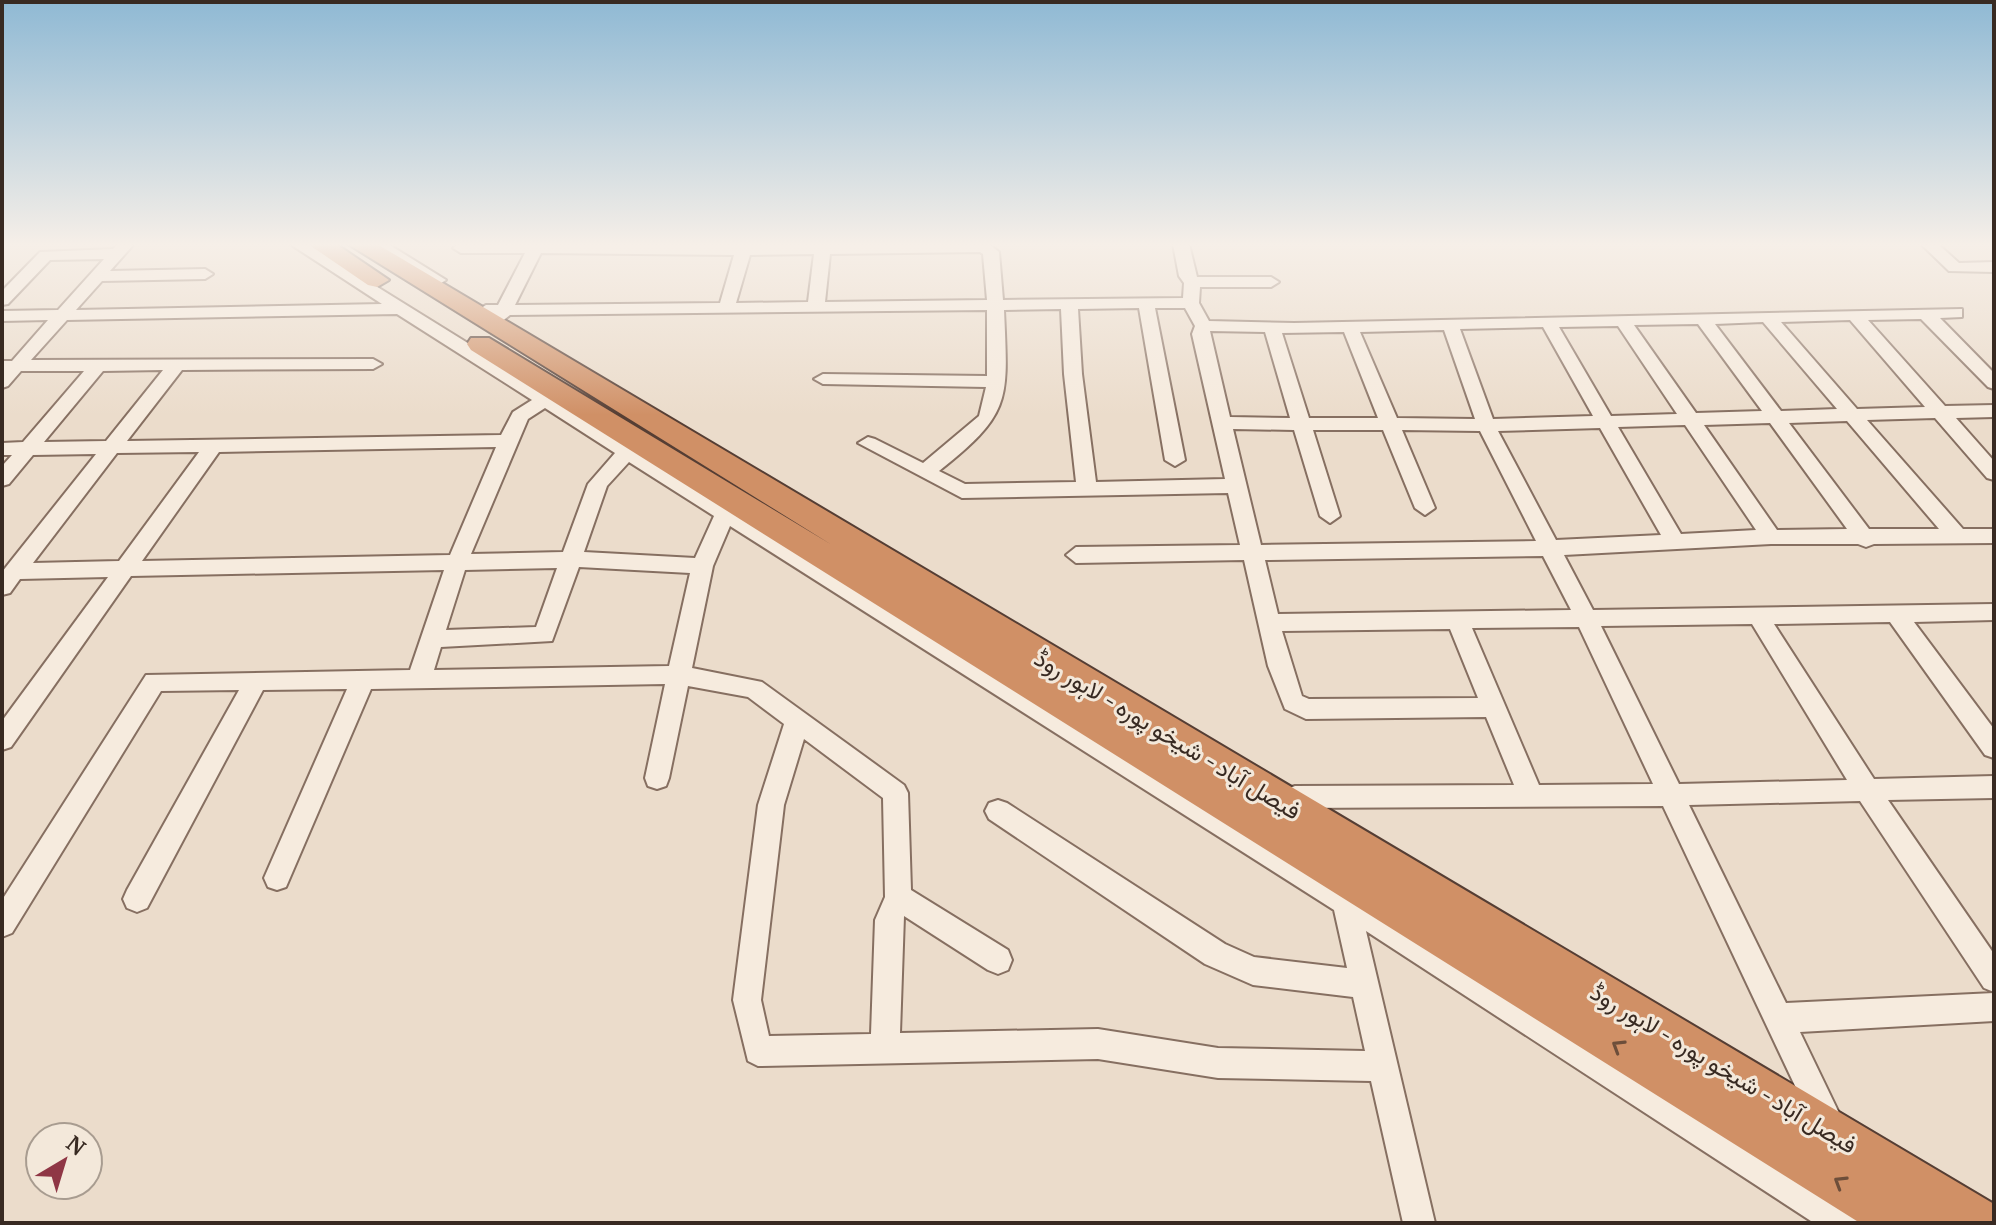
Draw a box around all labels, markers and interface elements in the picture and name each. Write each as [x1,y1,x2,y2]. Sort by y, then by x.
street label: فیصل آباد - شیخو پورہ - لاہور روڈ [1028,642,1307,827]
street label: فیصل آباد - شیخو پورہ - لاہور روڈ [1584,976,1863,1161]
one-way arrow [1612,1041,1627,1056]
north arrow [24,1121,104,1201]
text: N [61,1128,92,1162]
one-way arrow [1834,1177,1849,1192]

